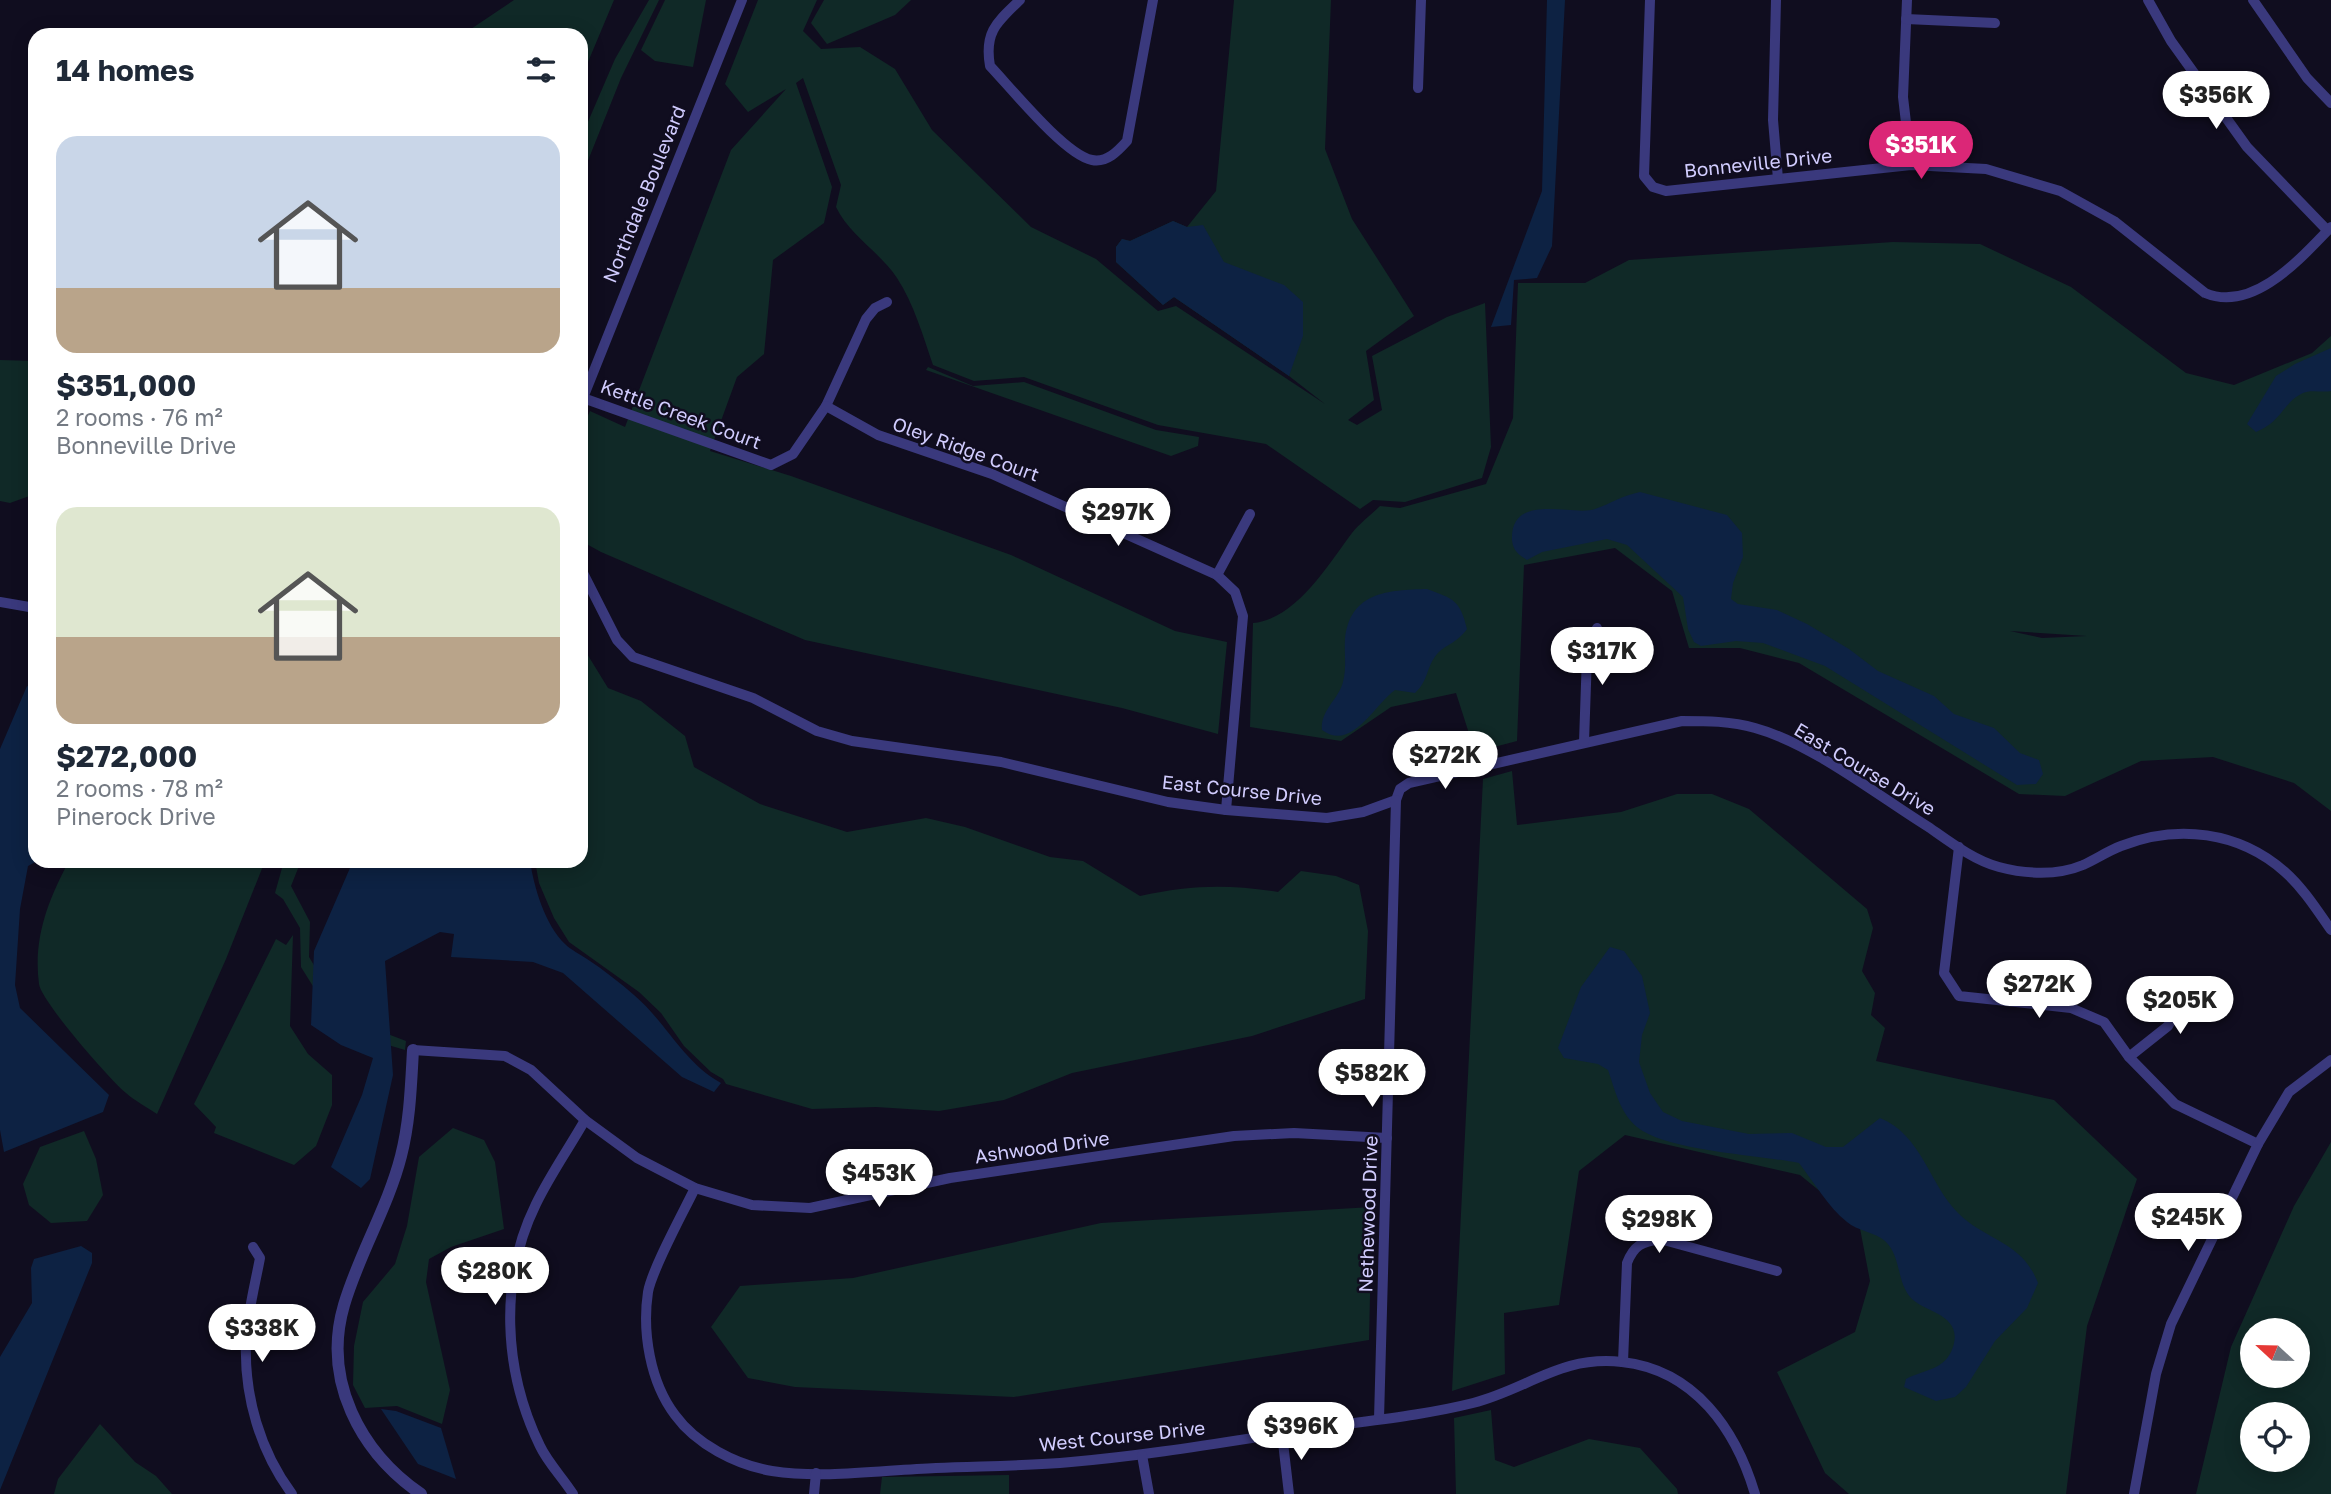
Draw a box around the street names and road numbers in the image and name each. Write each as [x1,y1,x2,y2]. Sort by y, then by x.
street label: Northdale Boulevard [597,102,690,286]
street label: Bonneville Drive [1683,143,1833,182]
street label: Kettle Creek Court [598,374,765,453]
street label: Oley Ridge Court [890,411,1043,486]
street label: East Course Drive [1790,717,1940,820]
street label: East Course Drive [1161,770,1323,809]
street label: Ashwood Drive [973,1126,1111,1167]
street label: Nethewood Drive [1353,1135,1382,1293]
street label: West Course Drive [1038,1415,1206,1456]

